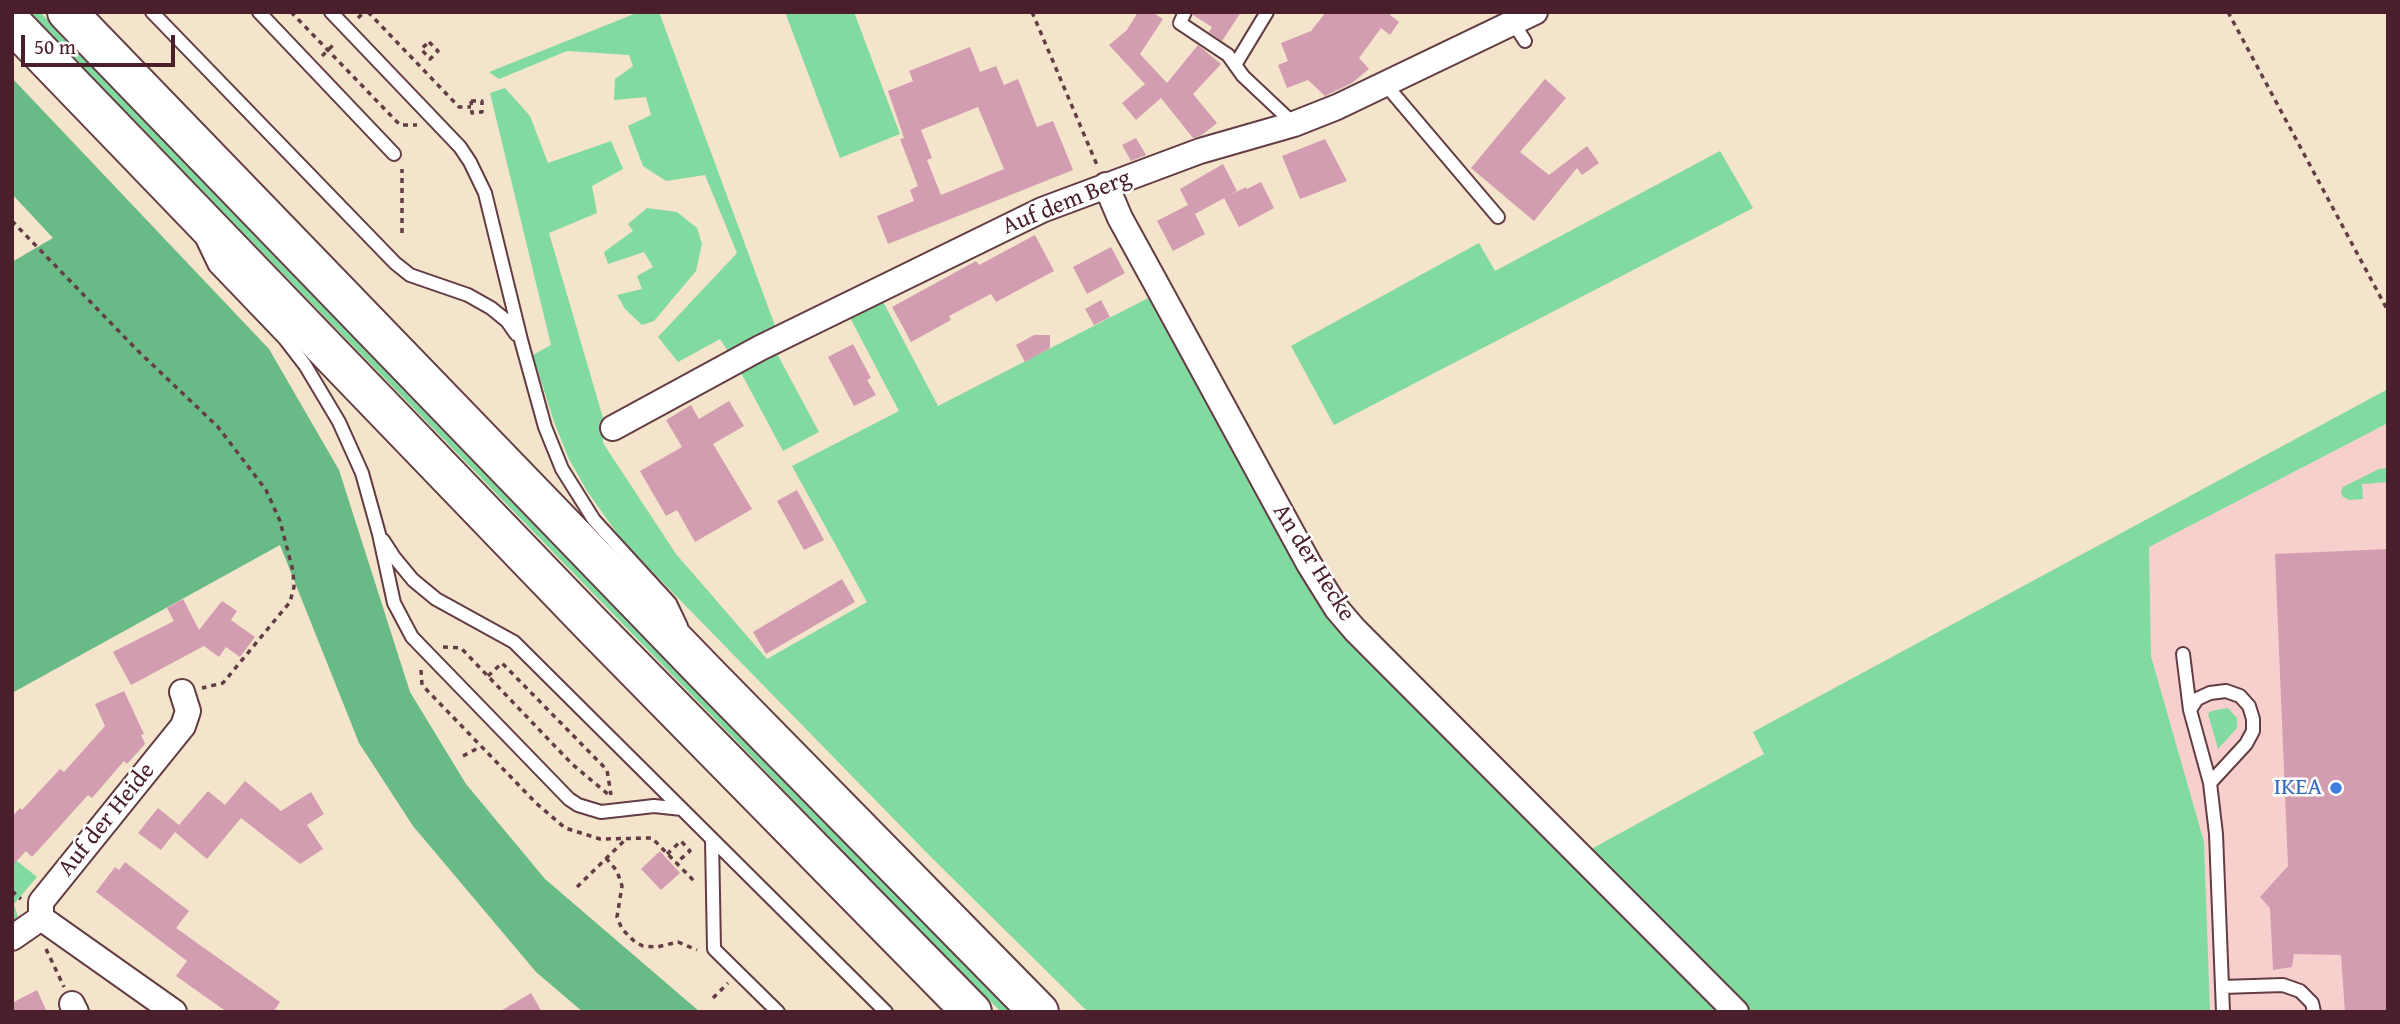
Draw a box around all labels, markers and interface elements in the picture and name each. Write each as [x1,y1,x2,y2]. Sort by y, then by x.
scale bar [24,21,178,65]
text: 50 m [34,31,76,62]
street label: Auf dem Berg [998,164,1136,242]
street label: An der Hecke [1266,499,1360,627]
street label: Auf der Heide [52,757,162,883]
place label: IKEA [2274,774,2322,802]
marker: IKEA [2328,780,2344,796]

